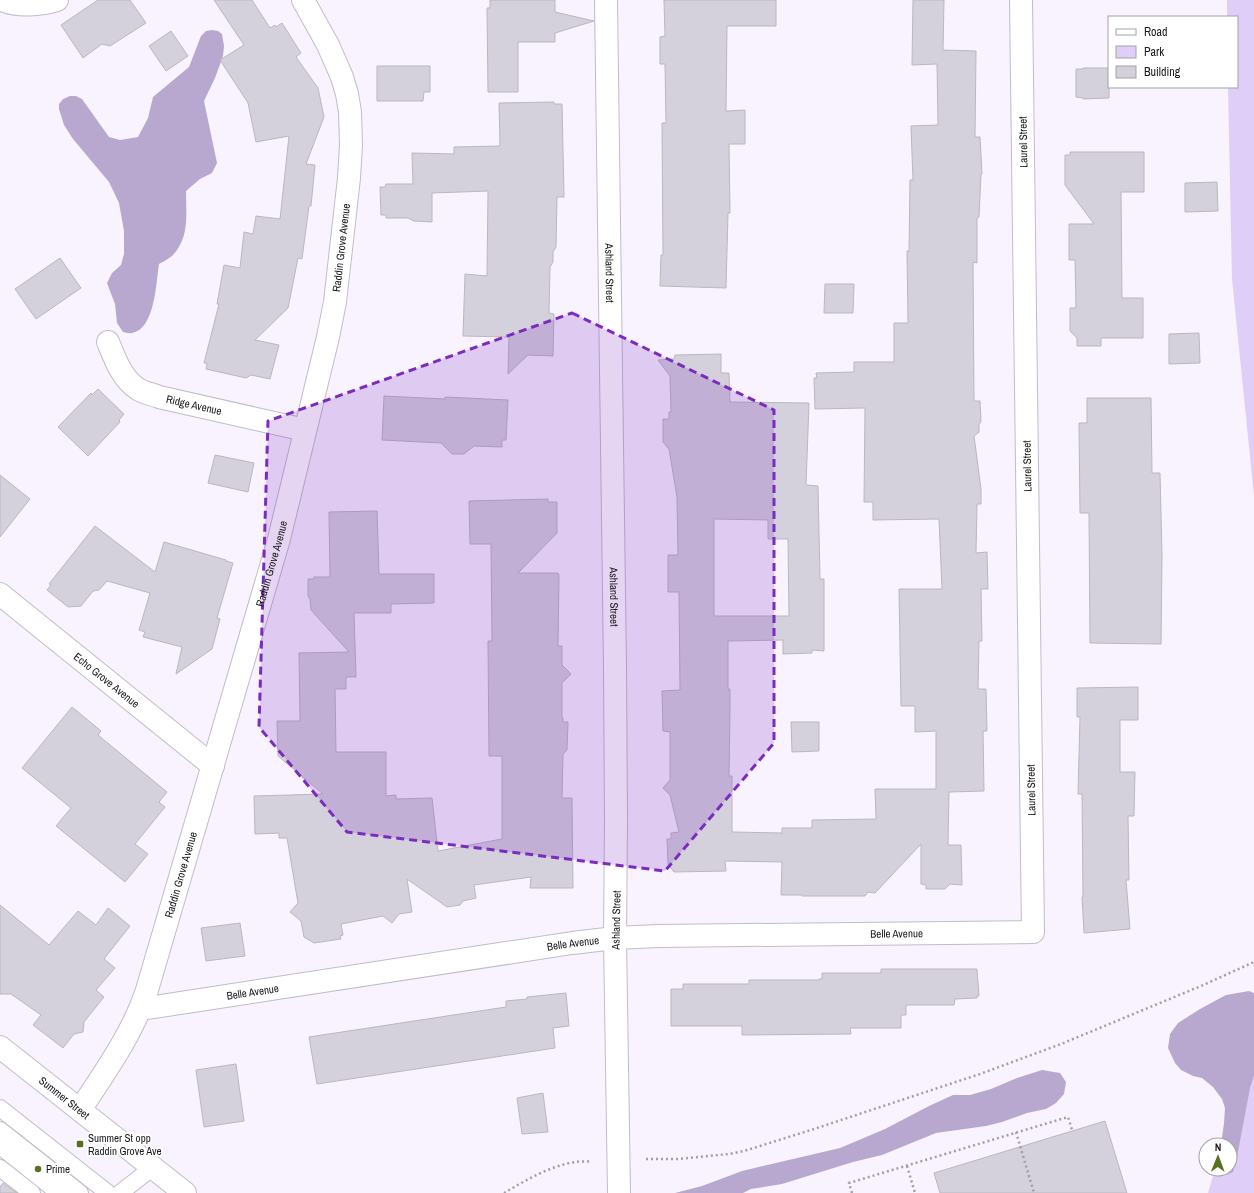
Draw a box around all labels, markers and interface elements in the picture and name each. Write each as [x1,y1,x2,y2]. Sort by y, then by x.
legend [1108,16,1238,88]
text: Road [1144,24,1168,40]
text: Park [1144,44,1164,60]
text: Building [1144,64,1181,80]
street label: Laurel Street [1016,116,1030,168]
street label: Raddin Grove Avenue [329,203,353,293]
street label: Ashland Street [602,242,617,303]
street label: Ridge Avenue [165,392,223,418]
street label: Laurel Street [1020,440,1034,492]
street label: Raddin Grove Avenue [253,519,290,608]
street label: Ashland Street [607,566,621,627]
street label: Echo Grove Avenue [71,649,142,711]
street label: Laurel Street [1024,764,1038,816]
street label: Raddin Grove Avenue [162,830,200,919]
street label: Ashland Street [608,890,624,951]
street label: Belle Avenue [870,926,923,941]
street label: Belle Avenue [546,933,600,954]
street label: Belle Avenue [226,981,280,1003]
street label: Summer Street [36,1073,93,1122]
place label: Summer St opp Raddin Grove Ave [88,1131,162,1158]
north arrow [1198,1137,1238,1177]
marker: Summer St opp Raddin Grove Ave [75,1139,85,1149]
text: N [1215,1140,1222,1154]
place label: Prime [46,1162,70,1176]
marker: Prime [33,1164,43,1174]

